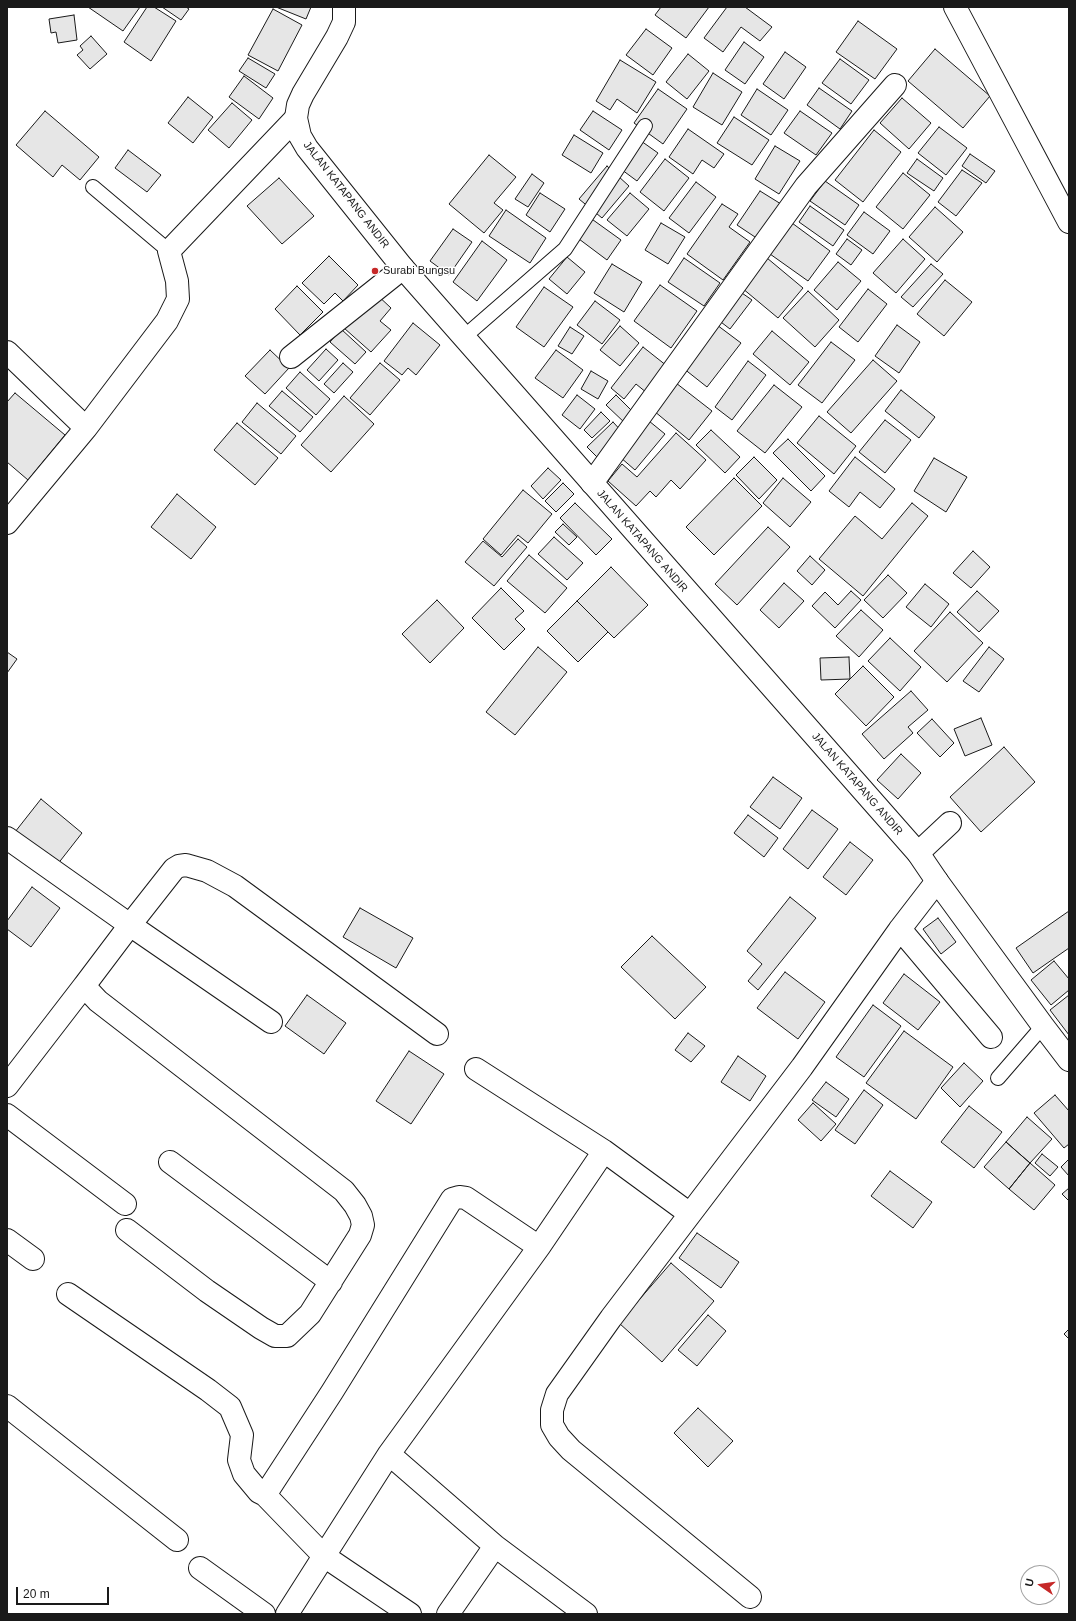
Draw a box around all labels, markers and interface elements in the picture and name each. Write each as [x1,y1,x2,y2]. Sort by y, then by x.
street label: JALAN KATAPANG ANDIR [300,139,392,251]
place label: Surabi Bungsu [383,264,455,278]
marker: Surabi Bungsu [370,266,380,276]
street label: JALAN KATAPANG ANDIR [594,487,690,595]
street label: JALAN KATAPANG ANDIR [809,730,905,838]
north arrow [1020,1565,1060,1605]
text: U [1023,1577,1036,1588]
scale bar [18,1579,111,1605]
text: 20 m [23,1587,50,1601]

